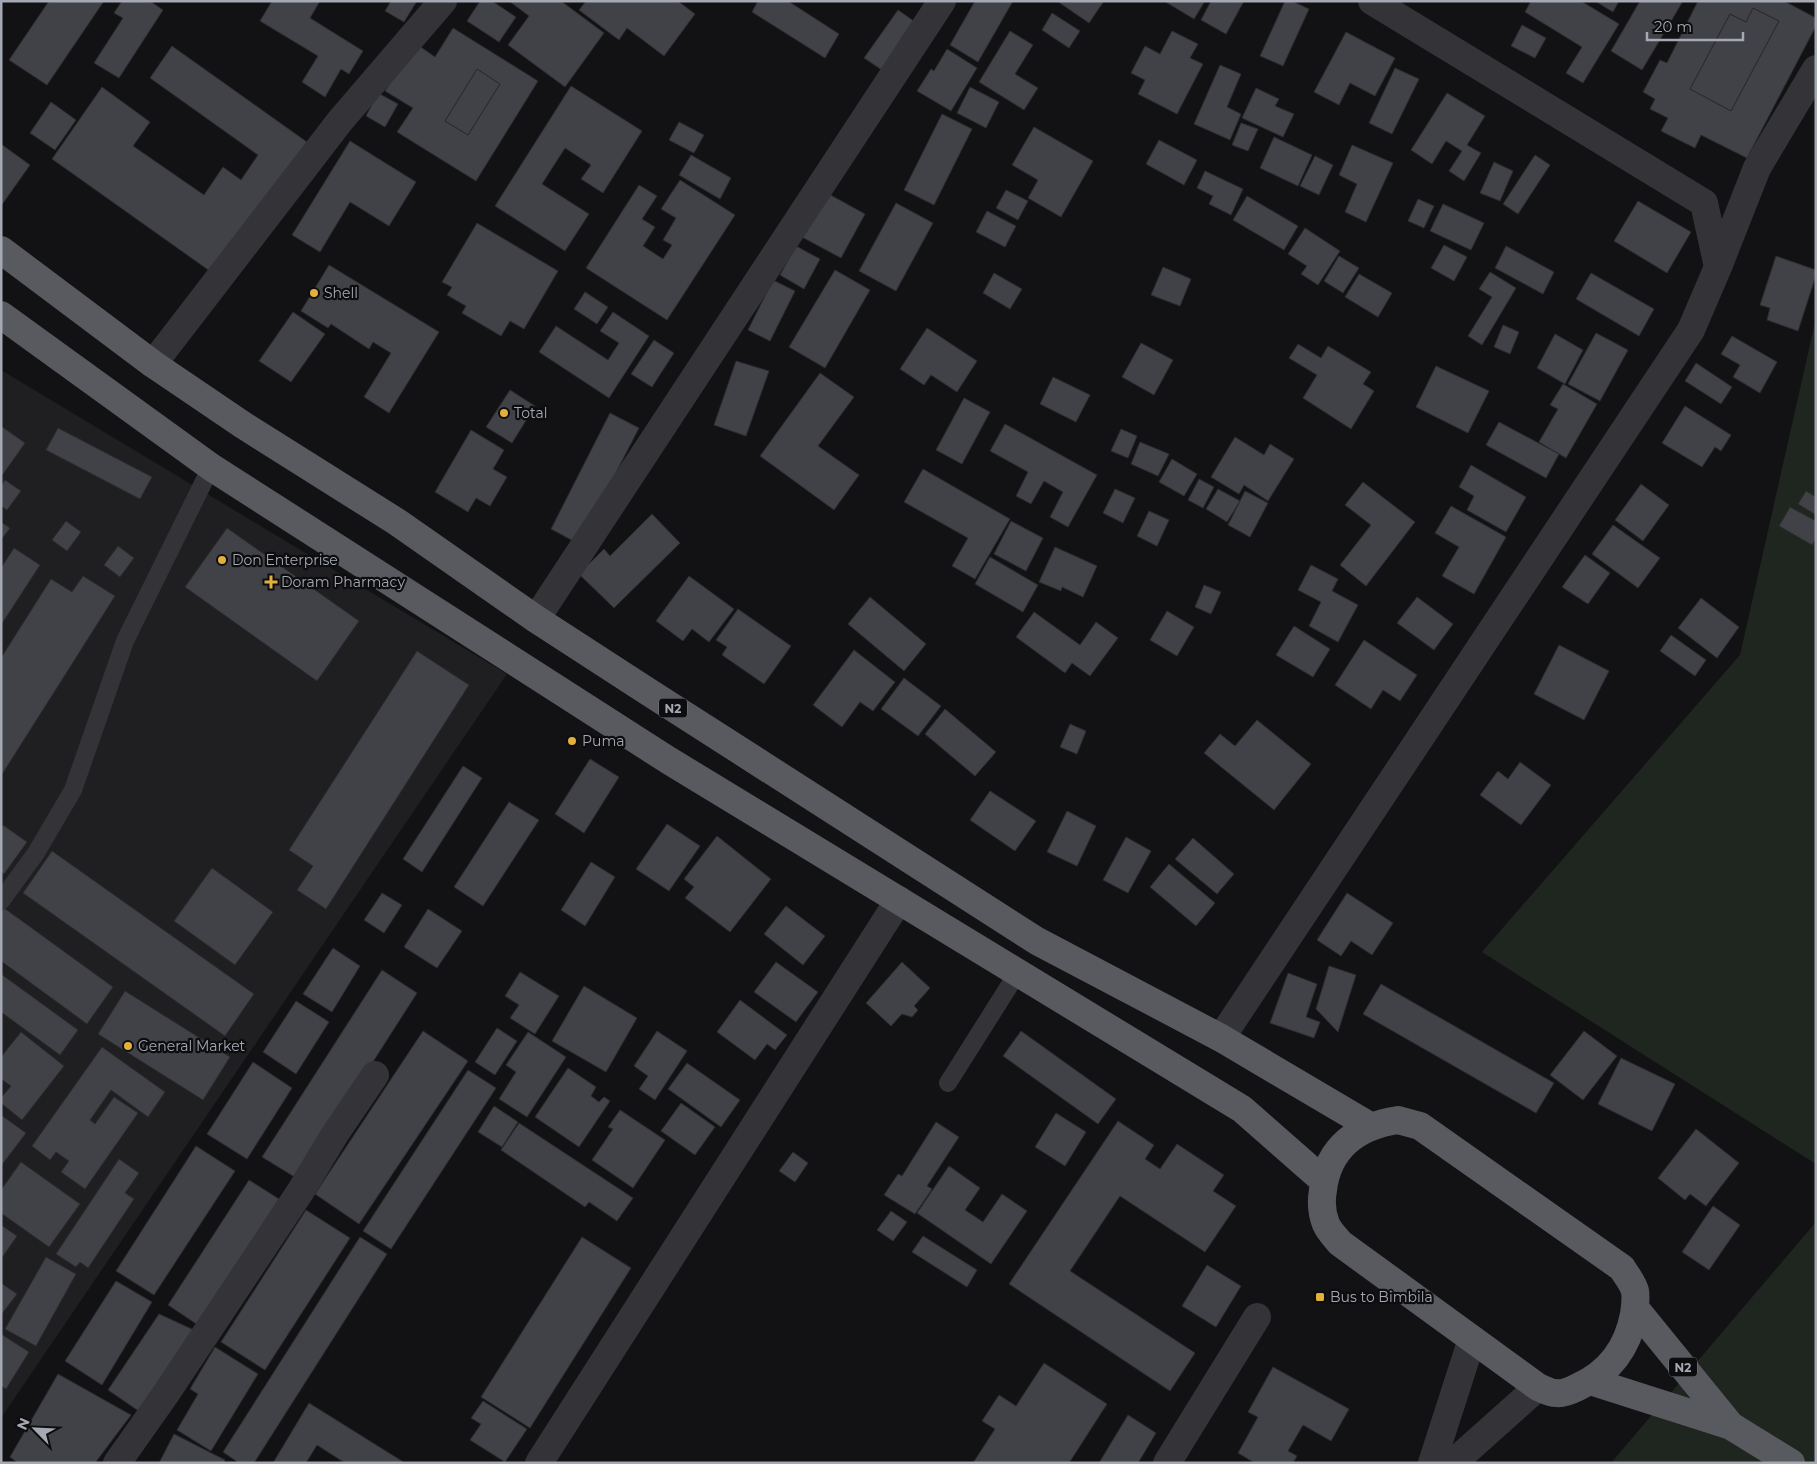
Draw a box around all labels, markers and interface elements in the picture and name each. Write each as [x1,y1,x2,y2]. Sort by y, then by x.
scale bar [1647,10,1743,42]
text: 20 m [1654,17,1692,36]
place label: Shell [324,284,358,302]
marker: Shell [308,287,320,299]
place label: Total [514,404,547,422]
marker: Total [498,407,510,419]
place label: Don Enterprise [232,551,338,569]
marker: Don Enterprise [216,554,228,566]
place label: Doram Pharmacy [281,573,405,591]
marker: Doram Pharmacy [265,576,277,588]
road number: N2 [659,698,687,718]
place label: Puma [582,732,625,750]
marker: Puma [566,735,578,747]
place label: General Market [138,1037,246,1055]
marker: General Market [122,1040,134,1052]
place label: Bus to Bimbila [1330,1288,1433,1306]
marker: Bus to Bimbila [1314,1291,1326,1303]
road number: N2 [1669,1358,1697,1376]
north arrow [10,1404,60,1454]
text: N [13,1415,34,1433]

